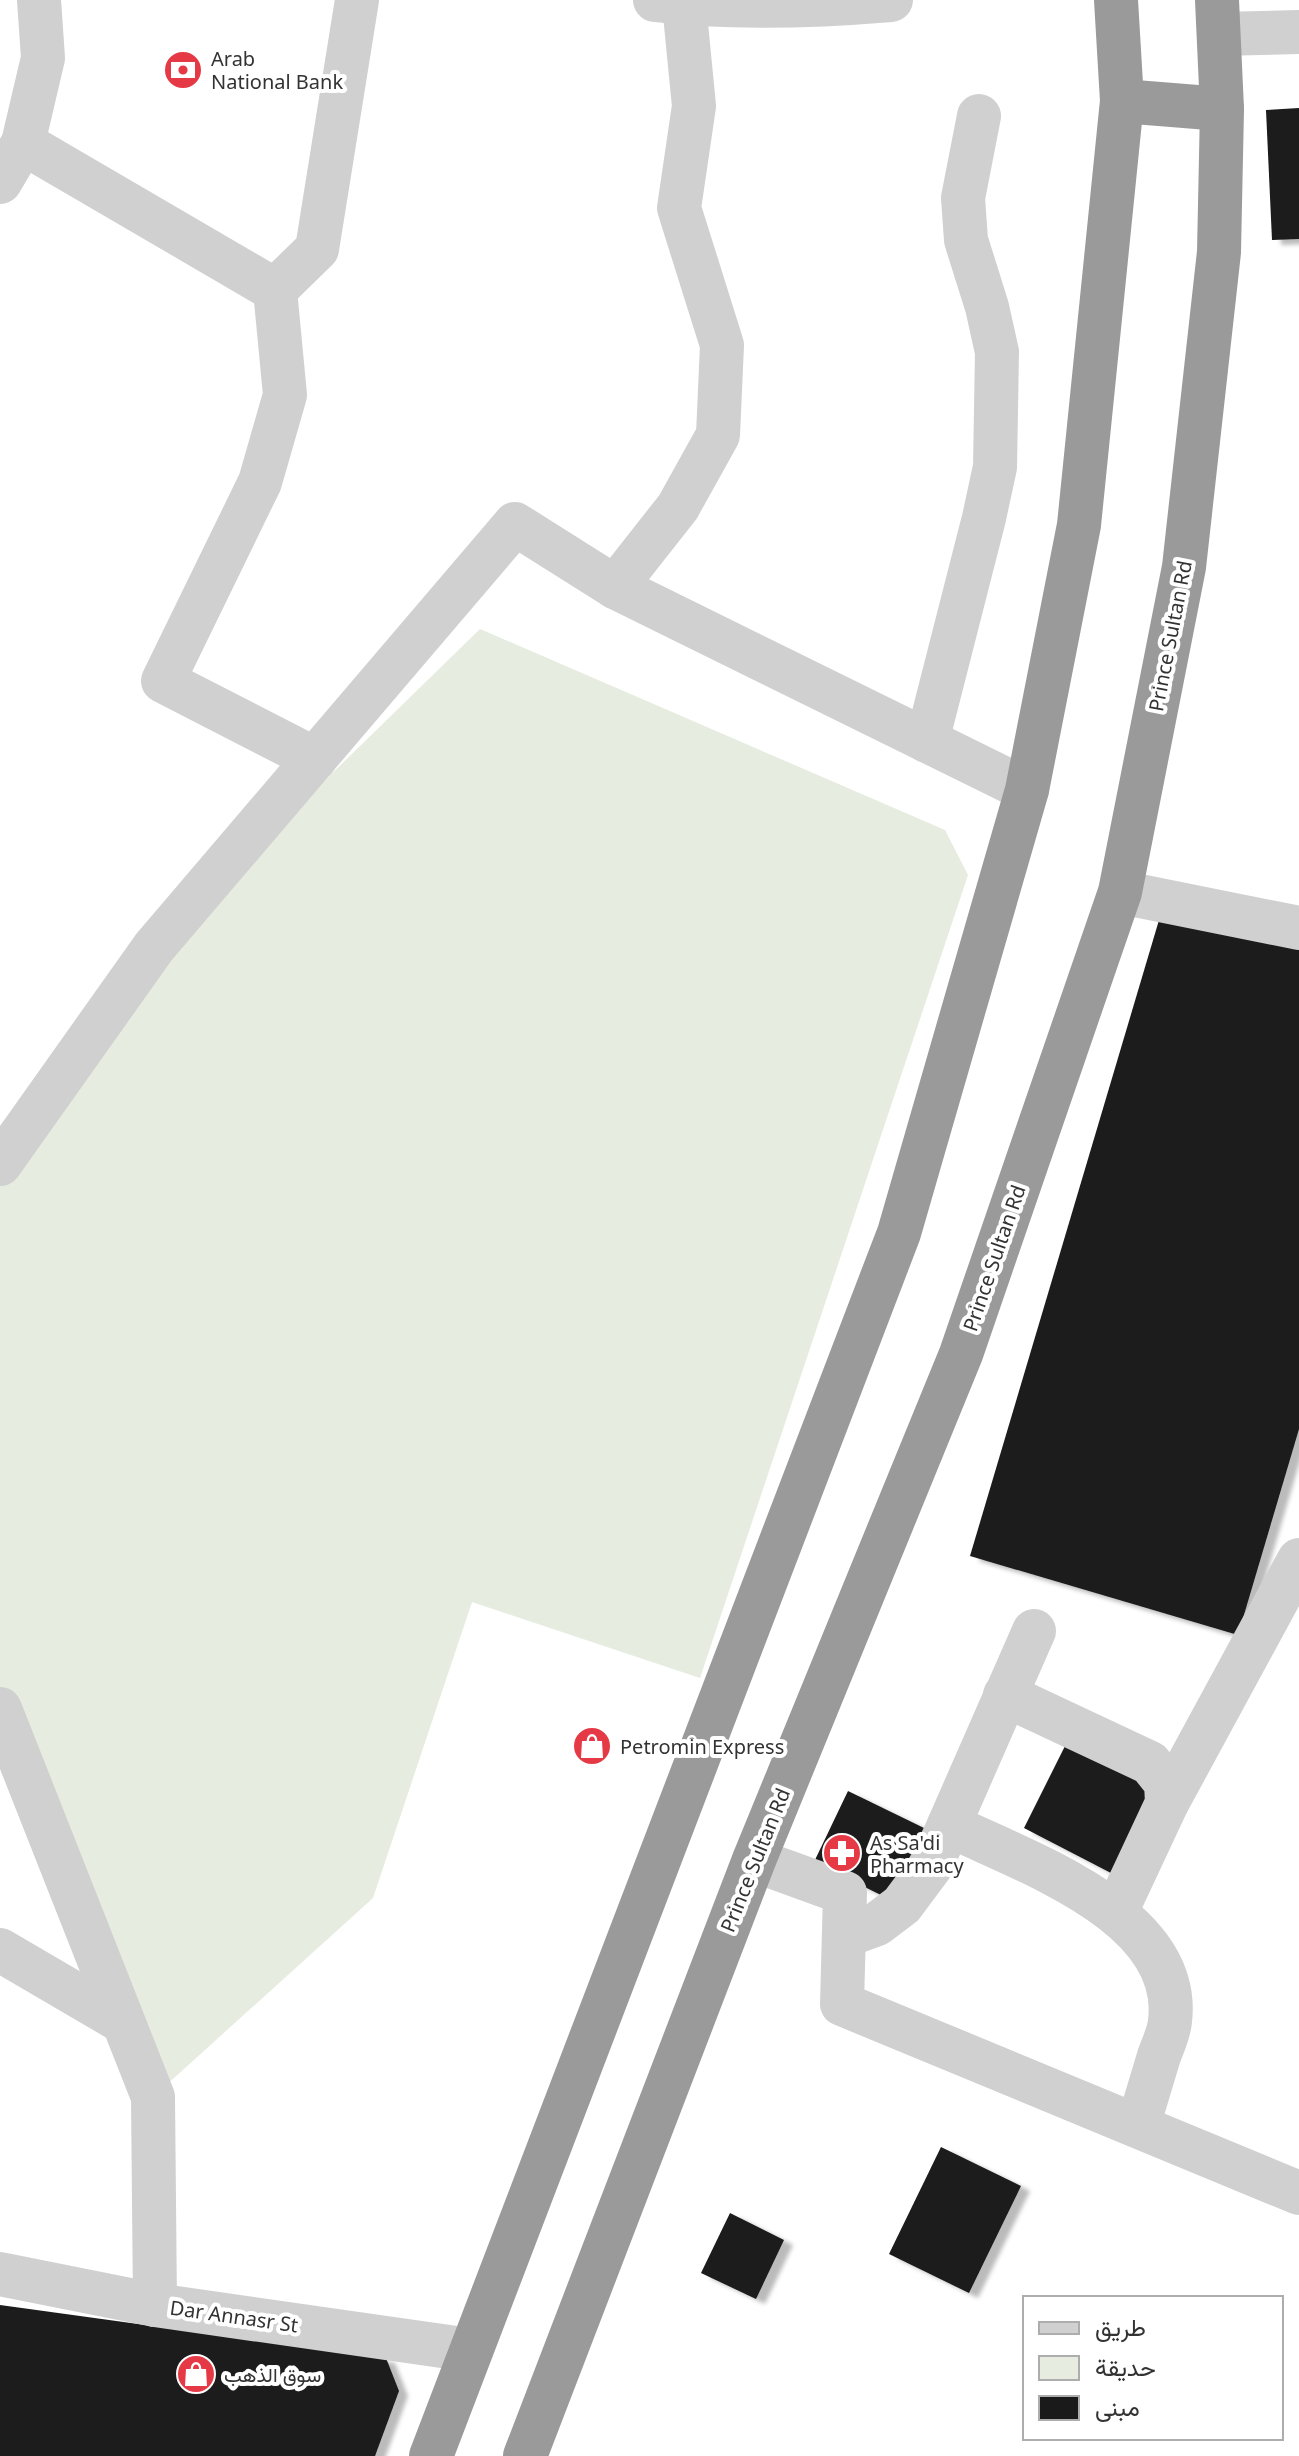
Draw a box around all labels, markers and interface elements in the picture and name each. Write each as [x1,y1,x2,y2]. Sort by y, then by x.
place label: Arab National Bank [211,45,343,95]
bank icon: Arab National Bank [162,49,204,91]
street label: Prince Sultan Rd [1142,558,1198,714]
street label: Prince Sultan Rd [956,1181,1032,1335]
shop icon: Petromin Express [571,1725,613,1767]
place label: Petromin Express [620,1733,784,1760]
street label: Prince Sultan Rd [714,1784,796,1936]
place label: As Sa'di Pharmacy [870,1829,964,1879]
pharmacy icon: As Sa'di Pharmacy [821,1832,863,1874]
street label: Dar Annasr St [168,2294,300,2338]
legend [1023,2296,1283,2440]
text: طريق [1095,2310,1146,2343]
text: حديقة [1095,2350,1156,2383]
shop icon: سوق الذهب [175,2353,217,2395]
place label: سوق الذهب [224,2361,321,2388]
text: مبنى [1095,2390,1140,2423]

